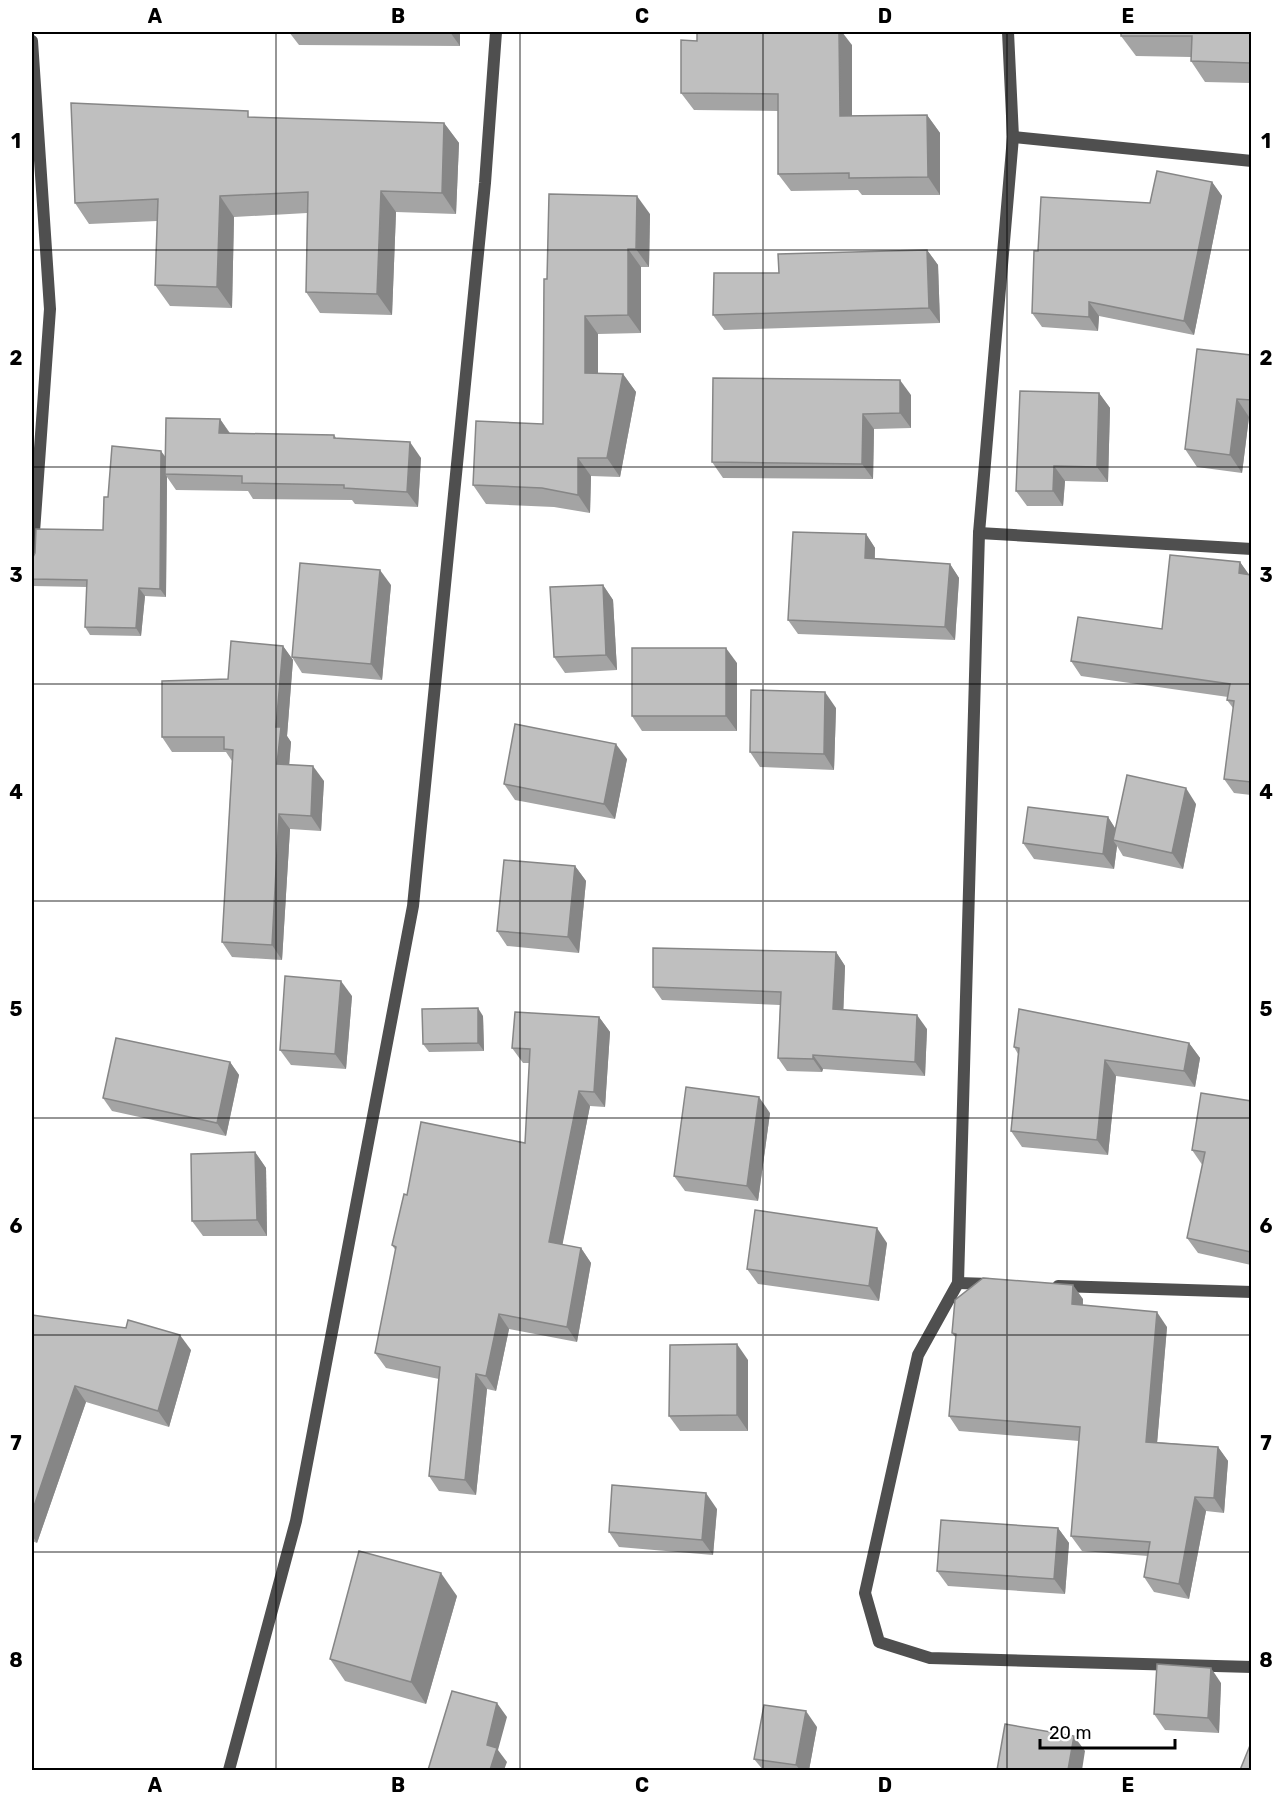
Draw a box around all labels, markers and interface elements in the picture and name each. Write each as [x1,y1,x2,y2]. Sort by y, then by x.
text: A [148,4,163,28]
text: B [391,4,405,28]
text: C [635,4,649,28]
text: D [878,4,892,28]
text: E [1122,4,1134,28]
text: 1 [11,129,21,153]
text: 1 [1261,129,1271,153]
text: 2 [10,346,23,370]
text: 2 [1260,346,1273,370]
text: 3 [9,563,23,587]
text: 3 [1259,563,1273,587]
text: 4 [9,780,23,804]
text: 4 [1259,780,1273,804]
text: 5 [10,997,23,1021]
text: 5 [1260,997,1273,1021]
text: 6 [9,1214,23,1238]
text: 6 [1259,1214,1273,1238]
text: 7 [10,1431,22,1455]
text: 7 [1260,1431,1272,1455]
text: 8 [9,1648,23,1672]
text: 8 [1259,1648,1273,1672]
scale bar [1040,1712,1175,1750]
text: 20 m [1049,1722,1091,1744]
text: A [148,1773,163,1797]
text: B [391,1773,405,1797]
text: C [635,1773,649,1797]
text: D [878,1773,892,1797]
text: E [1122,1773,1134,1797]

